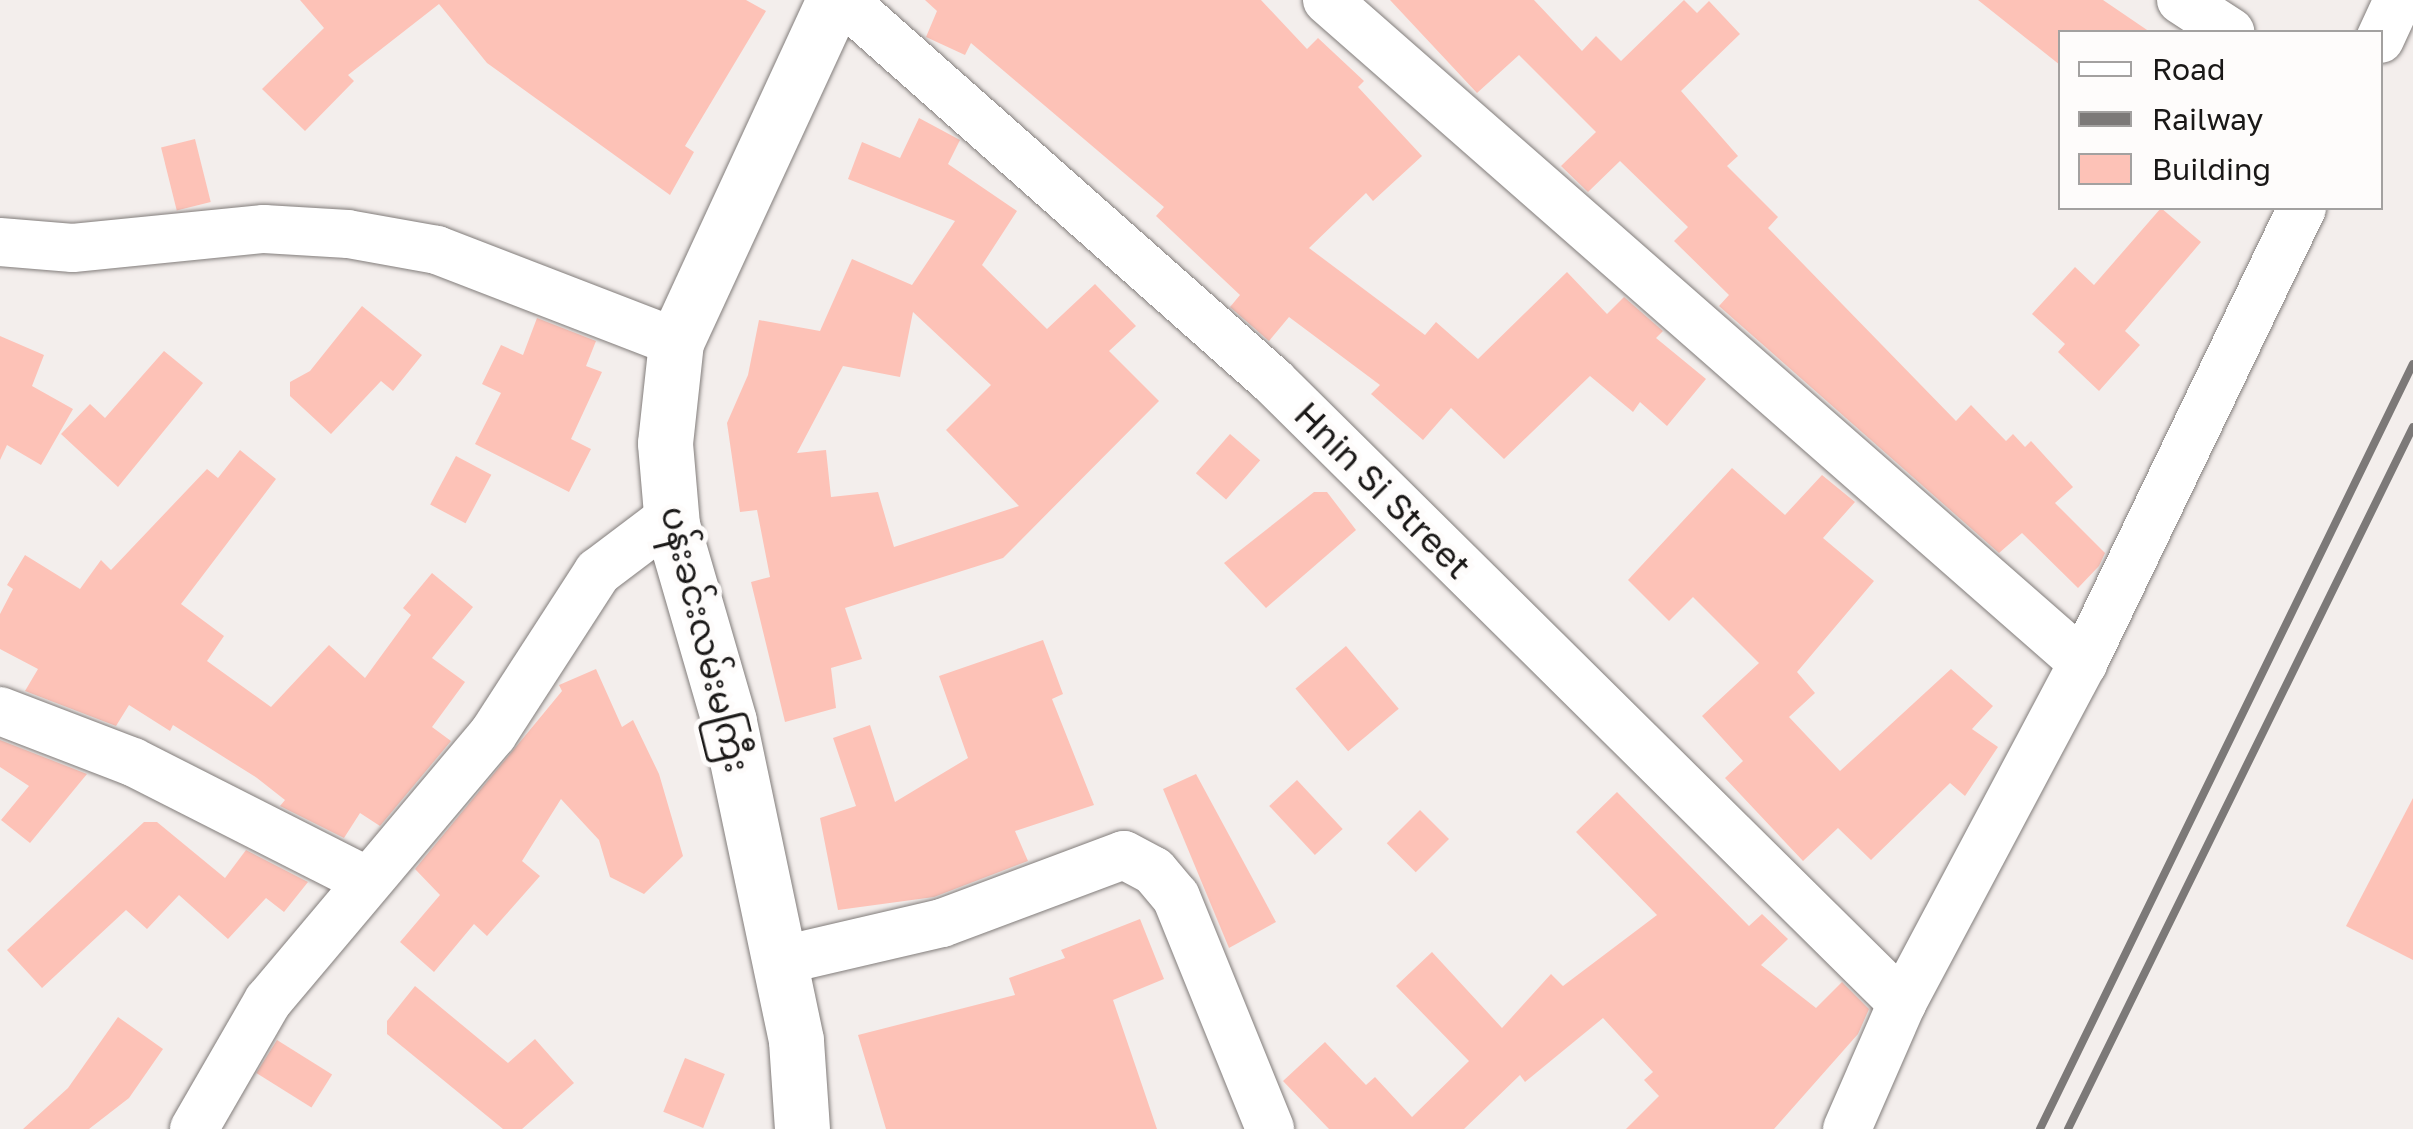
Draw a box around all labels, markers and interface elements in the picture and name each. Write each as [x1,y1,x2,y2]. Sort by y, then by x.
legend [2058,30,2383,210]
text: Road [2152,51,2226,87]
text: Railway [2152,101,2263,137]
text: Building [2152,151,2271,187]
street label: Hnin Si Street [1286,393,1480,587]
street label: ပန်းခင်းလမ်းမကြီး [653,502,759,776]

